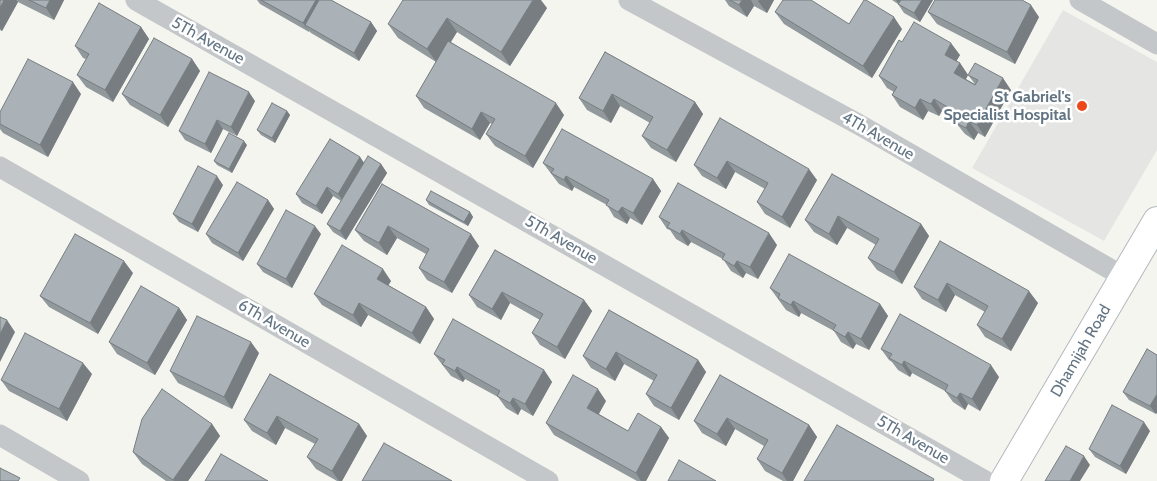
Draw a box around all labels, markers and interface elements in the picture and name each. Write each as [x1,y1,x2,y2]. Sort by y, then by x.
street label: 5Th Avenue [168,13,248,69]
place label: St Gabriel's Specialist Hospital [943,87,1071,125]
marker: St Gabriel's Specialist Hospital [1075,99,1089,113]
street label: 4Th Avenue [838,108,918,164]
street label: 5Th Avenue [522,212,600,268]
street label: 6Th Avenue [235,296,313,352]
street label: Dhamijah Road [1047,301,1115,401]
street label: 5Th Avenue [874,412,952,468]

